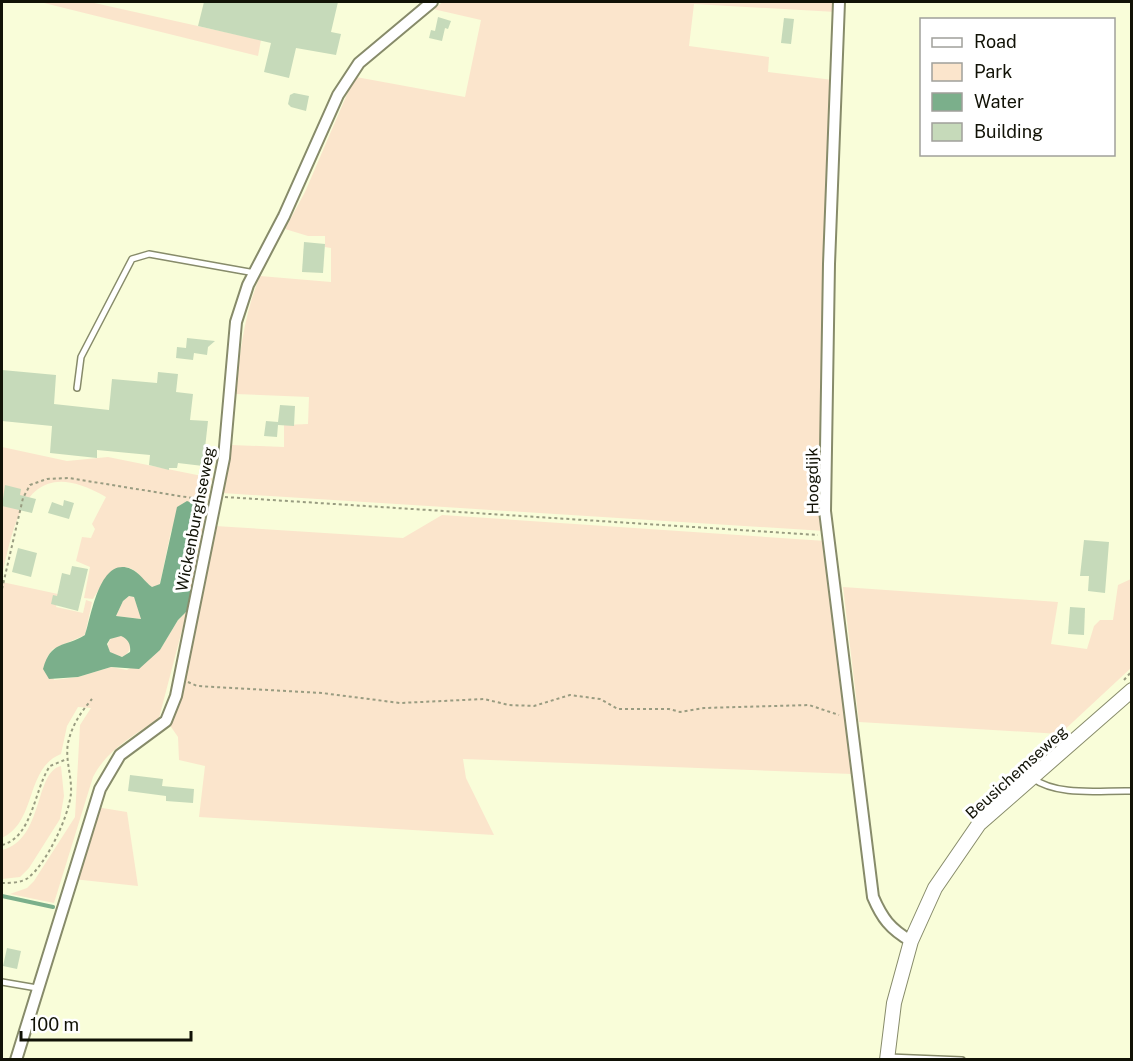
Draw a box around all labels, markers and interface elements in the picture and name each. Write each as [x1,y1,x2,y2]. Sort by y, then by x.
legend [920,18,1115,156]
text: Road [974,31,1017,52]
text: Park [974,61,1012,82]
text: Water [974,91,1024,112]
text: Building [974,121,1043,142]
street label: Wickenburghseweg [172,445,219,593]
street label: Hoogdijk [802,447,823,515]
street label: Beusichemseweg [962,722,1071,823]
scale bar [21,1004,190,1042]
text: 100 m [30,1014,79,1035]

